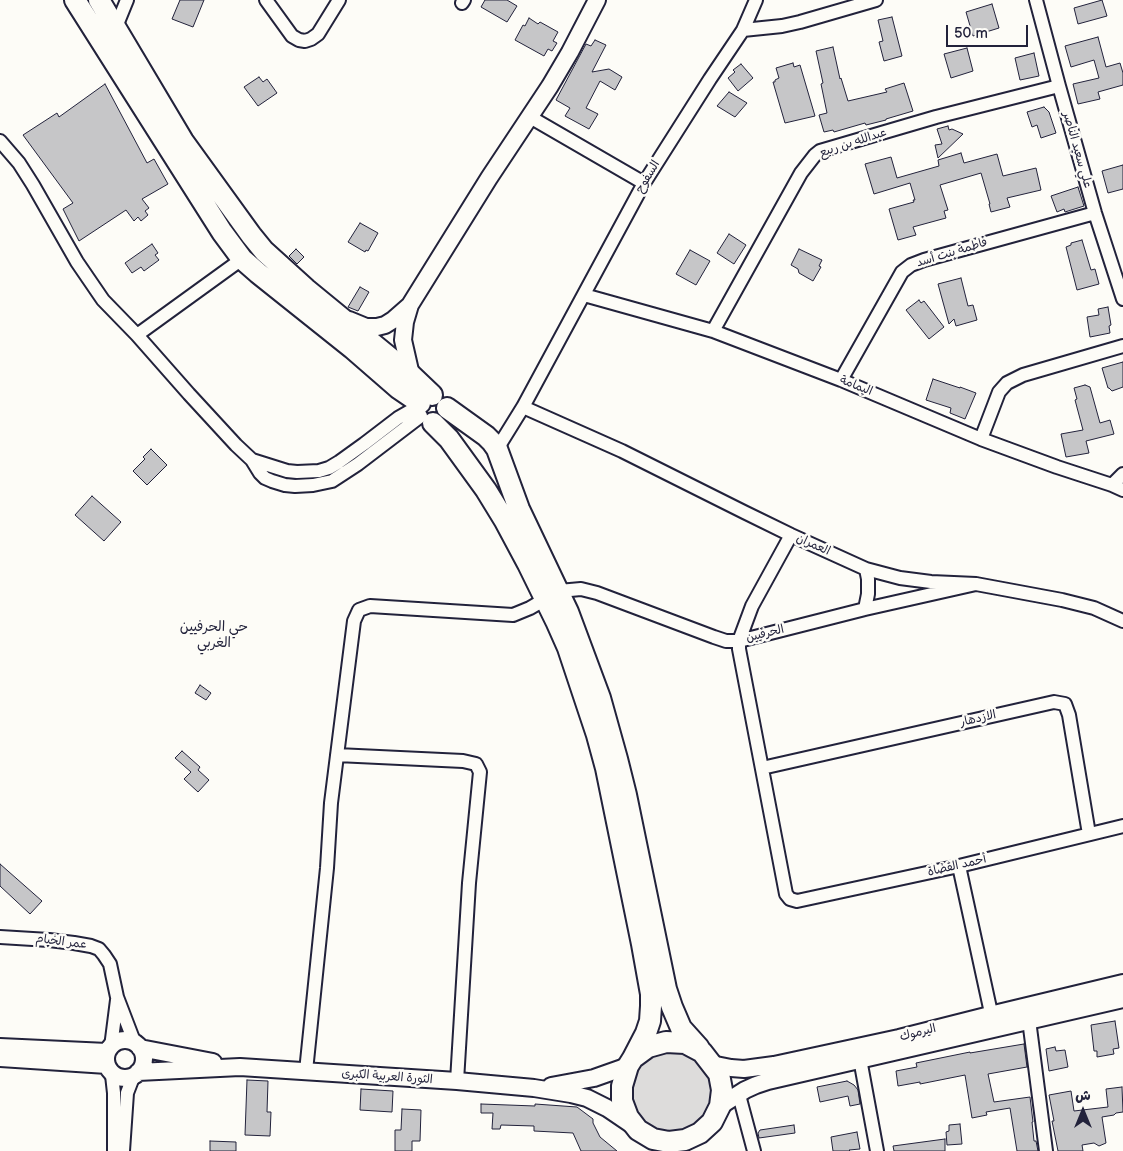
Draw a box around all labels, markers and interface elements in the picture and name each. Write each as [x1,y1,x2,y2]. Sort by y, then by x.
scale bar [948,15,1030,47]
text: 50 m [954,24,988,43]
street label: علي سعيد الناصر [1059,110,1095,190]
street label: عبدالله بن ربيع [818,125,888,161]
street label: السفوح [633,158,663,196]
street label: فاطمة بنت أسد [915,235,989,271]
street label: اليمامة [838,373,874,399]
street label: العمران [794,531,832,559]
district label: حي الحرفيين الغربي [180,619,248,652]
street label: الحرفيين [744,622,786,646]
street label: الازدهار [958,708,998,730]
street label: أحمد القضاة [926,852,988,880]
street label: عمر الخيام [35,932,87,952]
street label: اليرموك [898,1022,938,1044]
street label: الثورة العربية الكبرى [341,1067,433,1087]
north arrow [1058,1086,1108,1136]
text: ش [1075,1087,1091,1104]

